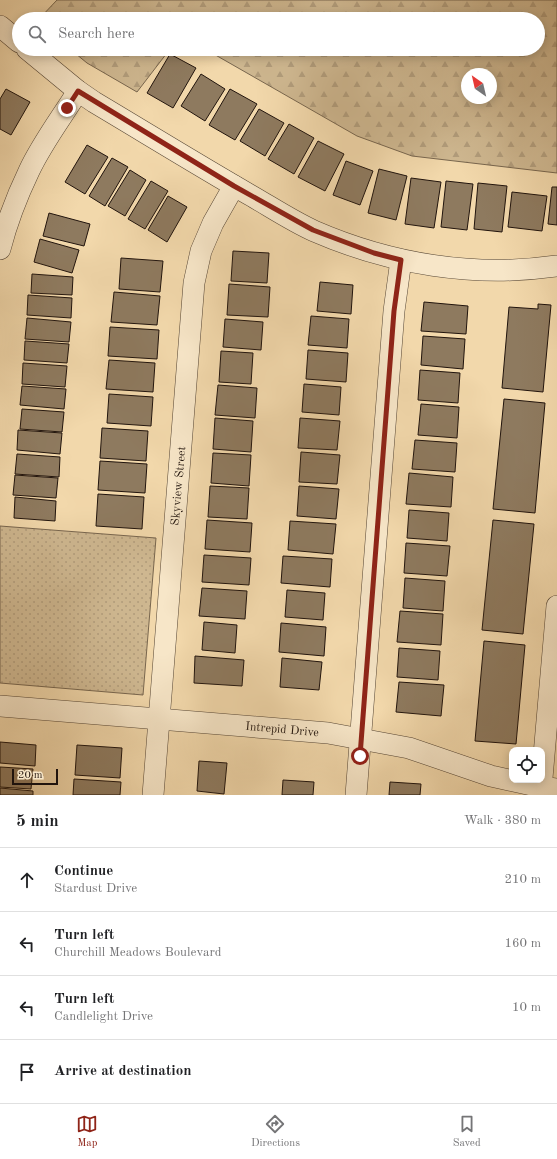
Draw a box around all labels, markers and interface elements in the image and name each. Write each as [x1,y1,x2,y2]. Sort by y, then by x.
search box [12,12,545,56]
icon: search [26,23,48,45]
text: Search here [58,27,135,42]
north arrow [461,68,497,104]
route end [58,99,76,117]
street label: Skyview Street [170,446,188,526]
street label: Intrepid Drive [245,721,320,739]
route start [351,747,369,765]
map controls [509,747,545,783]
button: locate [509,747,545,783]
scale bar [12,767,58,786]
text: 20 m [18,770,43,781]
text: 5 min [16,813,59,830]
text: Walk · 380 m [464,814,541,827]
text: Continue [54,864,113,879]
icon: ahead [16,869,38,891]
text: 210 m [504,873,541,886]
text: Stardust Drive [54,882,137,895]
text: Turn left [54,928,114,943]
icon: left [16,933,38,955]
text: 160 m [504,937,541,950]
text: Churchill Meadows Boulevard [54,946,222,959]
text: Turn left [54,992,114,1007]
icon: left [16,997,38,1019]
text: 10 m [512,1001,541,1014]
text: Candlelight Drive [54,1010,153,1023]
icon: arrive [16,1061,38,1083]
text: Arrive at destination [54,1064,192,1079]
tab: Map [76,1113,98,1151]
tab: Directions [251,1113,300,1151]
tab: Saved [453,1113,481,1151]

